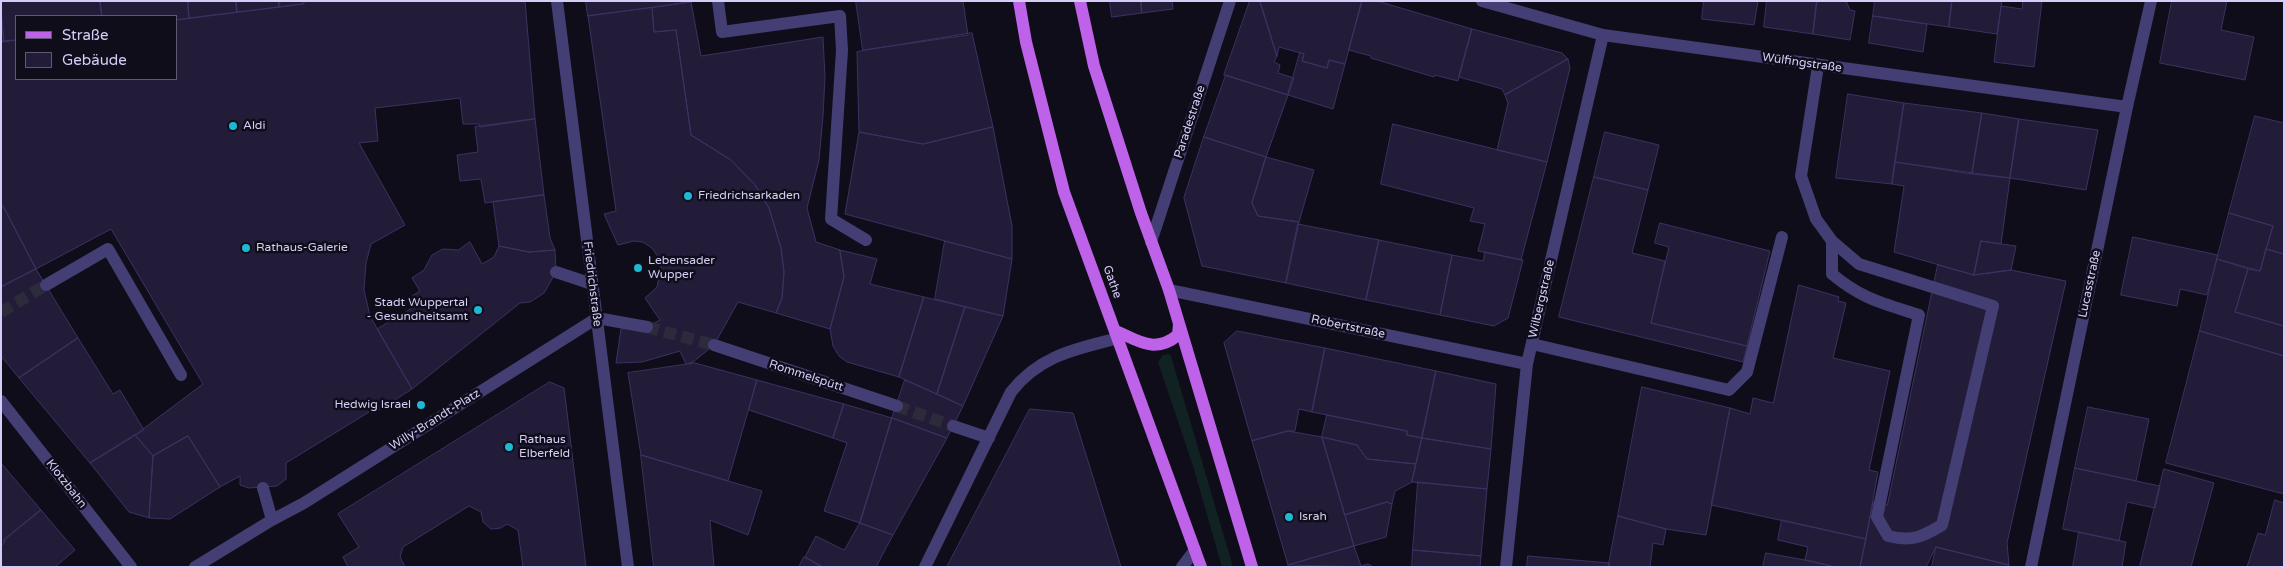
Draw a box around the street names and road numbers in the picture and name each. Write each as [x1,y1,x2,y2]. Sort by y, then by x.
street label: Wülfingstraße [1761,50,1843,76]
street label: Paradestraße [1171,84,1209,160]
street label: Friedrichstraße [580,240,604,328]
street label: Lucasstraße [2076,249,2104,319]
street label: Wilbergstraße [1526,258,1558,340]
street label: Gathe [1099,263,1125,301]
street label: Robertstraße [1310,312,1386,342]
street label: Rommelspütt [767,357,845,395]
street label: Willy-Brandt-Platz [387,386,483,454]
street label: Klotzbahn [43,457,89,511]

